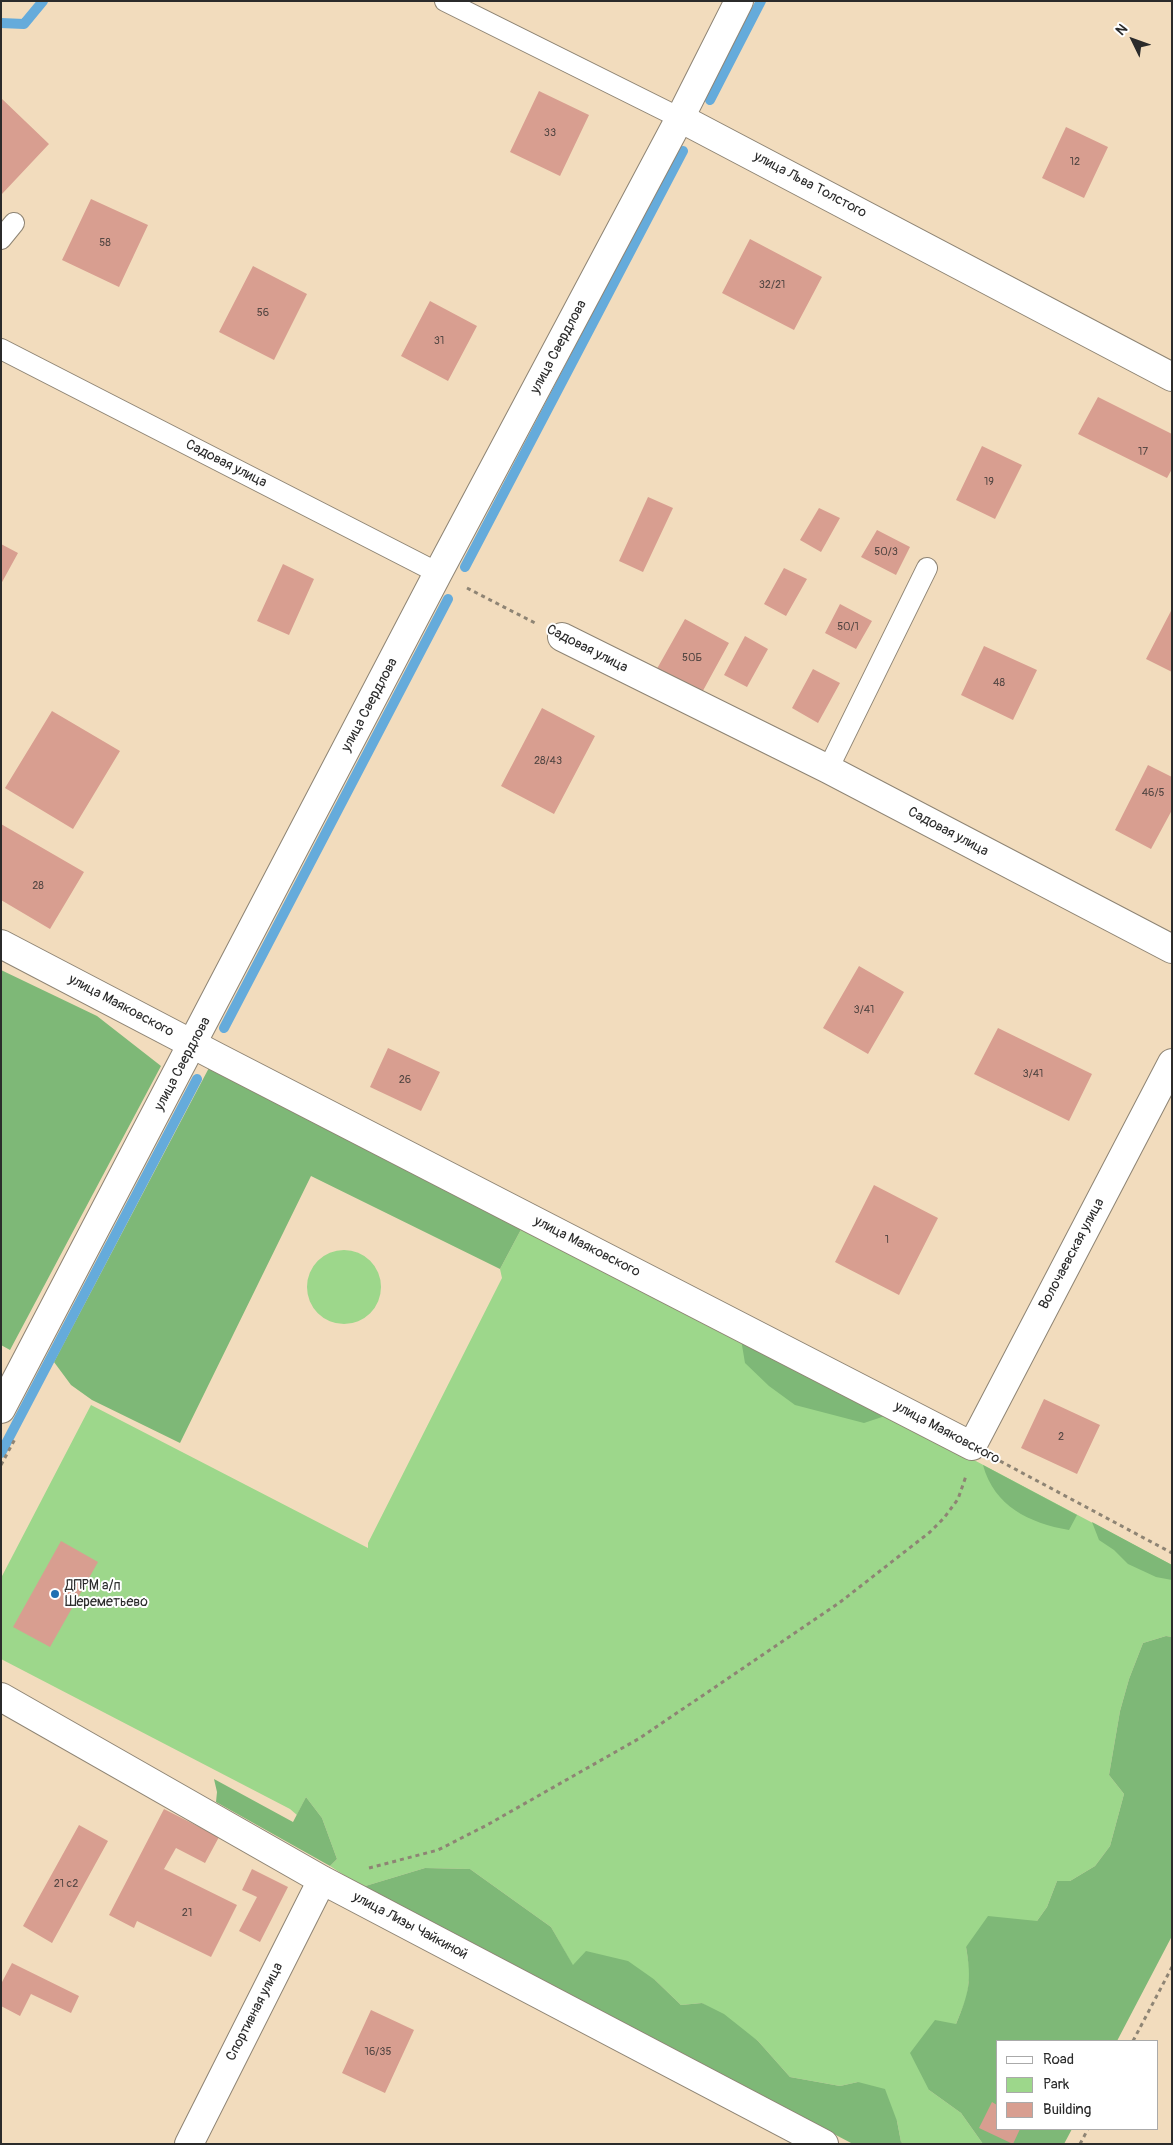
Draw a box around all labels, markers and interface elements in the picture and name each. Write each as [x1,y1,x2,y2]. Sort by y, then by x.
north arrow [1108,15,1158,65]
text: N [1112,20,1131,39]
house number: 33 [544,126,556,140]
street label: улица Льва Толстого [751,148,869,222]
house number: 12 [1070,155,1080,169]
house number: 58 [99,236,111,250]
house number: 32/21 [759,278,785,292]
street label: улица Свердлова [527,297,591,397]
house number: 56 [257,306,269,320]
house number: 31 [434,334,444,348]
street label: Садовая улица [183,436,269,492]
house number: 17 [1138,445,1148,459]
house number: 19 [984,475,994,489]
house number: 50/3 [874,545,898,559]
house number: 50/1 [837,620,859,634]
street label: Садовая улица [544,621,630,677]
house number: 50Б [682,651,702,665]
street label: улица Свердлова [338,655,402,755]
house number: 48 [993,676,1005,690]
house number: 28/43 [534,754,562,768]
house number: 46/5 [1142,786,1164,800]
street label: Садовая улица [905,804,991,860]
house number: 28 [32,879,44,893]
street label: улица Маяковского [65,971,177,1041]
house number: 3/41 [854,1003,874,1017]
street label: улица Свердлова [151,1014,215,1114]
house number: 3/41 [1023,1067,1043,1081]
house number: 26 [399,1073,411,1087]
street label: Волочаевская улица [1036,1196,1108,1312]
street label: улица Маяковского [531,1213,643,1281]
house number: 1 [885,1233,889,1247]
street label: улица Маяковского [891,1398,1003,1468]
house number: 2 [1058,1430,1064,1444]
place label: ДПРМ а/п Шереметьево [65,1578,148,1610]
marker: ДПРМ а/п Шереметьево [49,1588,61,1600]
house number: 21 с2 [54,1877,78,1891]
street label: улица Лизы Чайкиной [350,1889,470,1963]
house number: 21 [182,1906,192,1920]
street label: Спортивная улица [223,1960,287,2064]
legend [996,2040,1158,2130]
house number: 16/35 [365,2045,391,2059]
text: Road [1043,2050,1074,2069]
text: Park [1043,2075,1069,2094]
text: Building [1043,2100,1091,2119]

